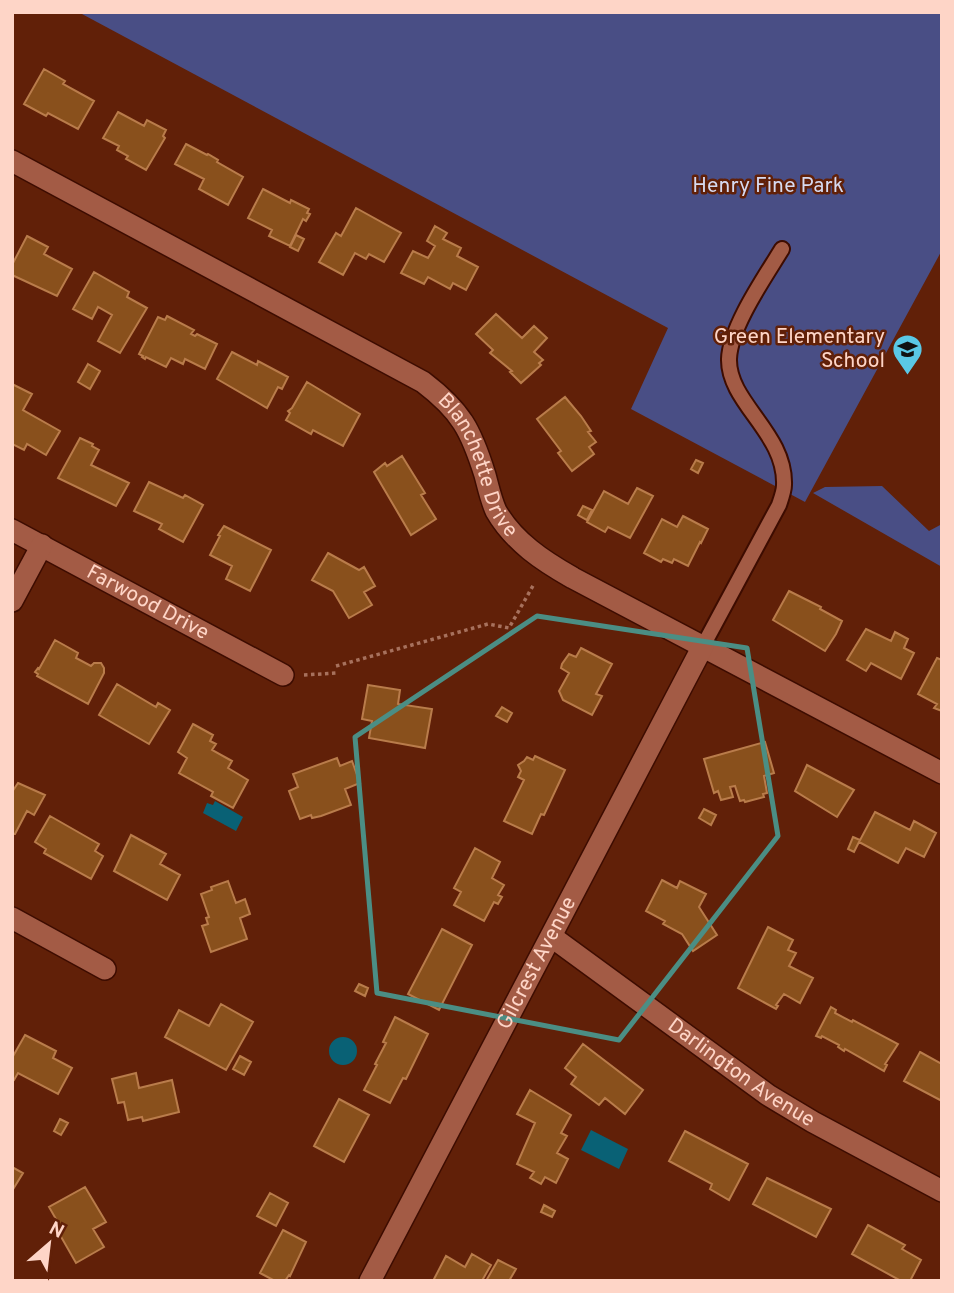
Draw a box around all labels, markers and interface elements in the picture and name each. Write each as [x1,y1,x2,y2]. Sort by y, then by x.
park label: Henry Fine Park [692,173,844,200]
place label: Green Elementary School [714,324,885,375]
school or university icon: Green Elementary School [891,332,925,376]
street label: Blanchette Drive [432,387,524,543]
street label: Farwood Drive [82,559,214,646]
street label: Gilcrest Avenue [491,892,583,1034]
street label: Darlington Avenue [662,1012,820,1133]
north arrow [14,1209,84,1279]
text: N [44,1217,68,1245]

